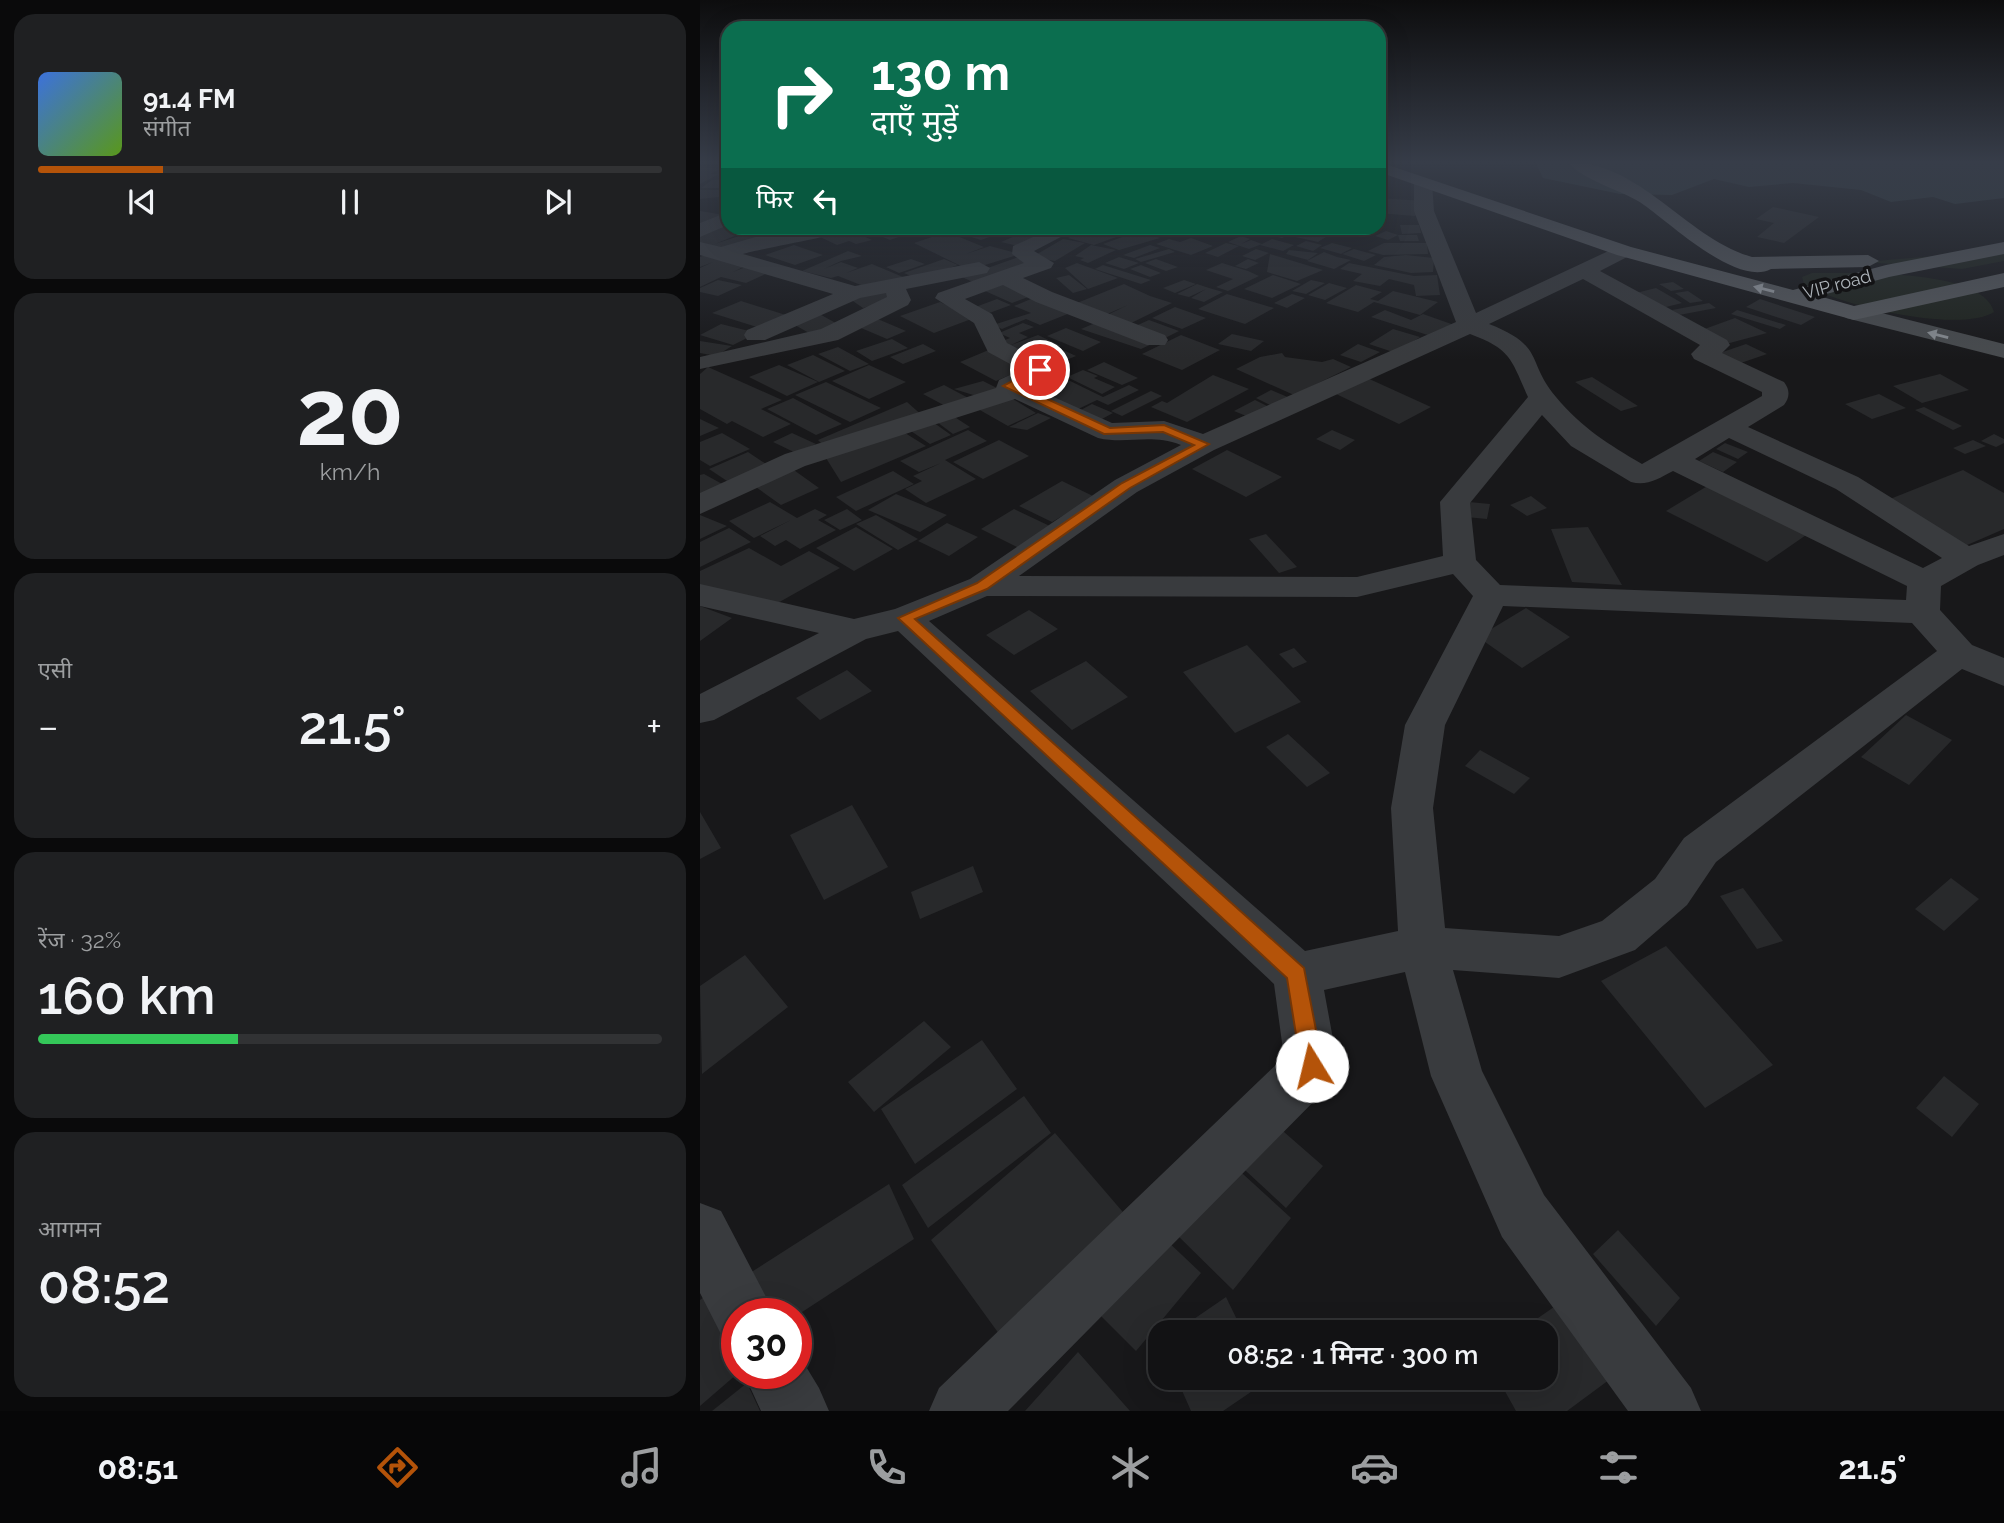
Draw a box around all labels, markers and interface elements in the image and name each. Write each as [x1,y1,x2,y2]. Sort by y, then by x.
text: 130 m [871,44,1010,101]
icon: right [756,49,847,140]
text: 91.4 FM [143,84,236,114]
text: दाएँ मुड़ें [871,103,958,140]
text: संगीत [143,114,191,141]
icon: left [807,182,845,220]
icon: previous [123,183,161,221]
icon: pause [331,183,369,221]
icon: next [539,183,577,221]
text: फिर [756,184,793,214]
street label: VIP road [1801,265,1873,303]
one-way arrow [1753,283,1775,294]
one-way arrow [1927,329,1949,340]
pin [1010,340,1070,400]
icon: arrive [1021,351,1059,389]
text: 20 [296,359,404,466]
text: km/h [320,458,380,485]
text: एसी [38,656,72,683]
text: 21.5° [299,695,406,756]
text: − [38,704,58,749]
text: + [646,704,662,749]
text: रेंज · 32% [38,926,121,953]
text: 160 km [38,965,216,1026]
position arrow [1275,1029,1349,1103]
text: आगमन [38,1215,101,1242]
text: 08:52 [38,1254,170,1315]
speed limit sign: 30 [721,1298,812,1389]
text: 08:52 · 1 मिनट · 300 m [1228,1340,1478,1370]
icon: directions [373,1443,422,1492]
icon: music [617,1443,666,1492]
icon: phone [862,1443,911,1492]
icon: climate [1106,1443,1155,1492]
icon: car [1350,1443,1399,1492]
icon: filters [1594,1443,1643,1492]
text: 08:51 [98,1449,178,1486]
text: 21.5° [1838,1449,1906,1486]

